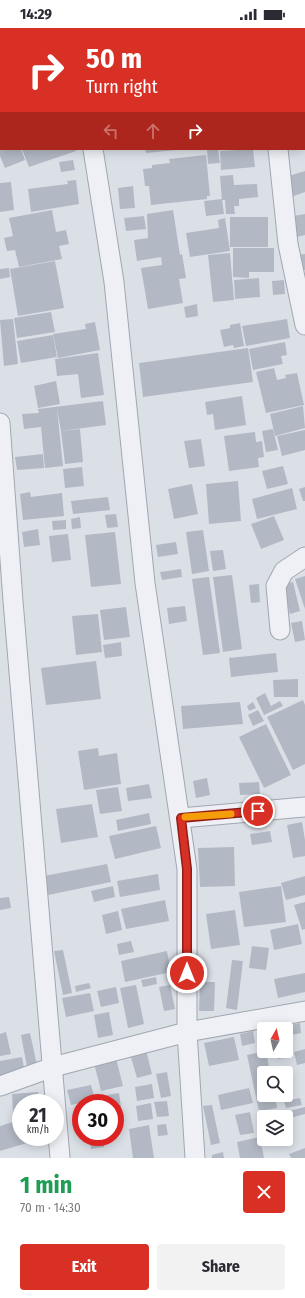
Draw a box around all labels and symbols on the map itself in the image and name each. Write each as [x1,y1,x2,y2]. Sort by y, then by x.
pin [241,794,275,828]
position arrow [166,952,208,994]
north arrow [257,1022,293,1058]
speed limit sign: 30 [72,1094,124,1146]

